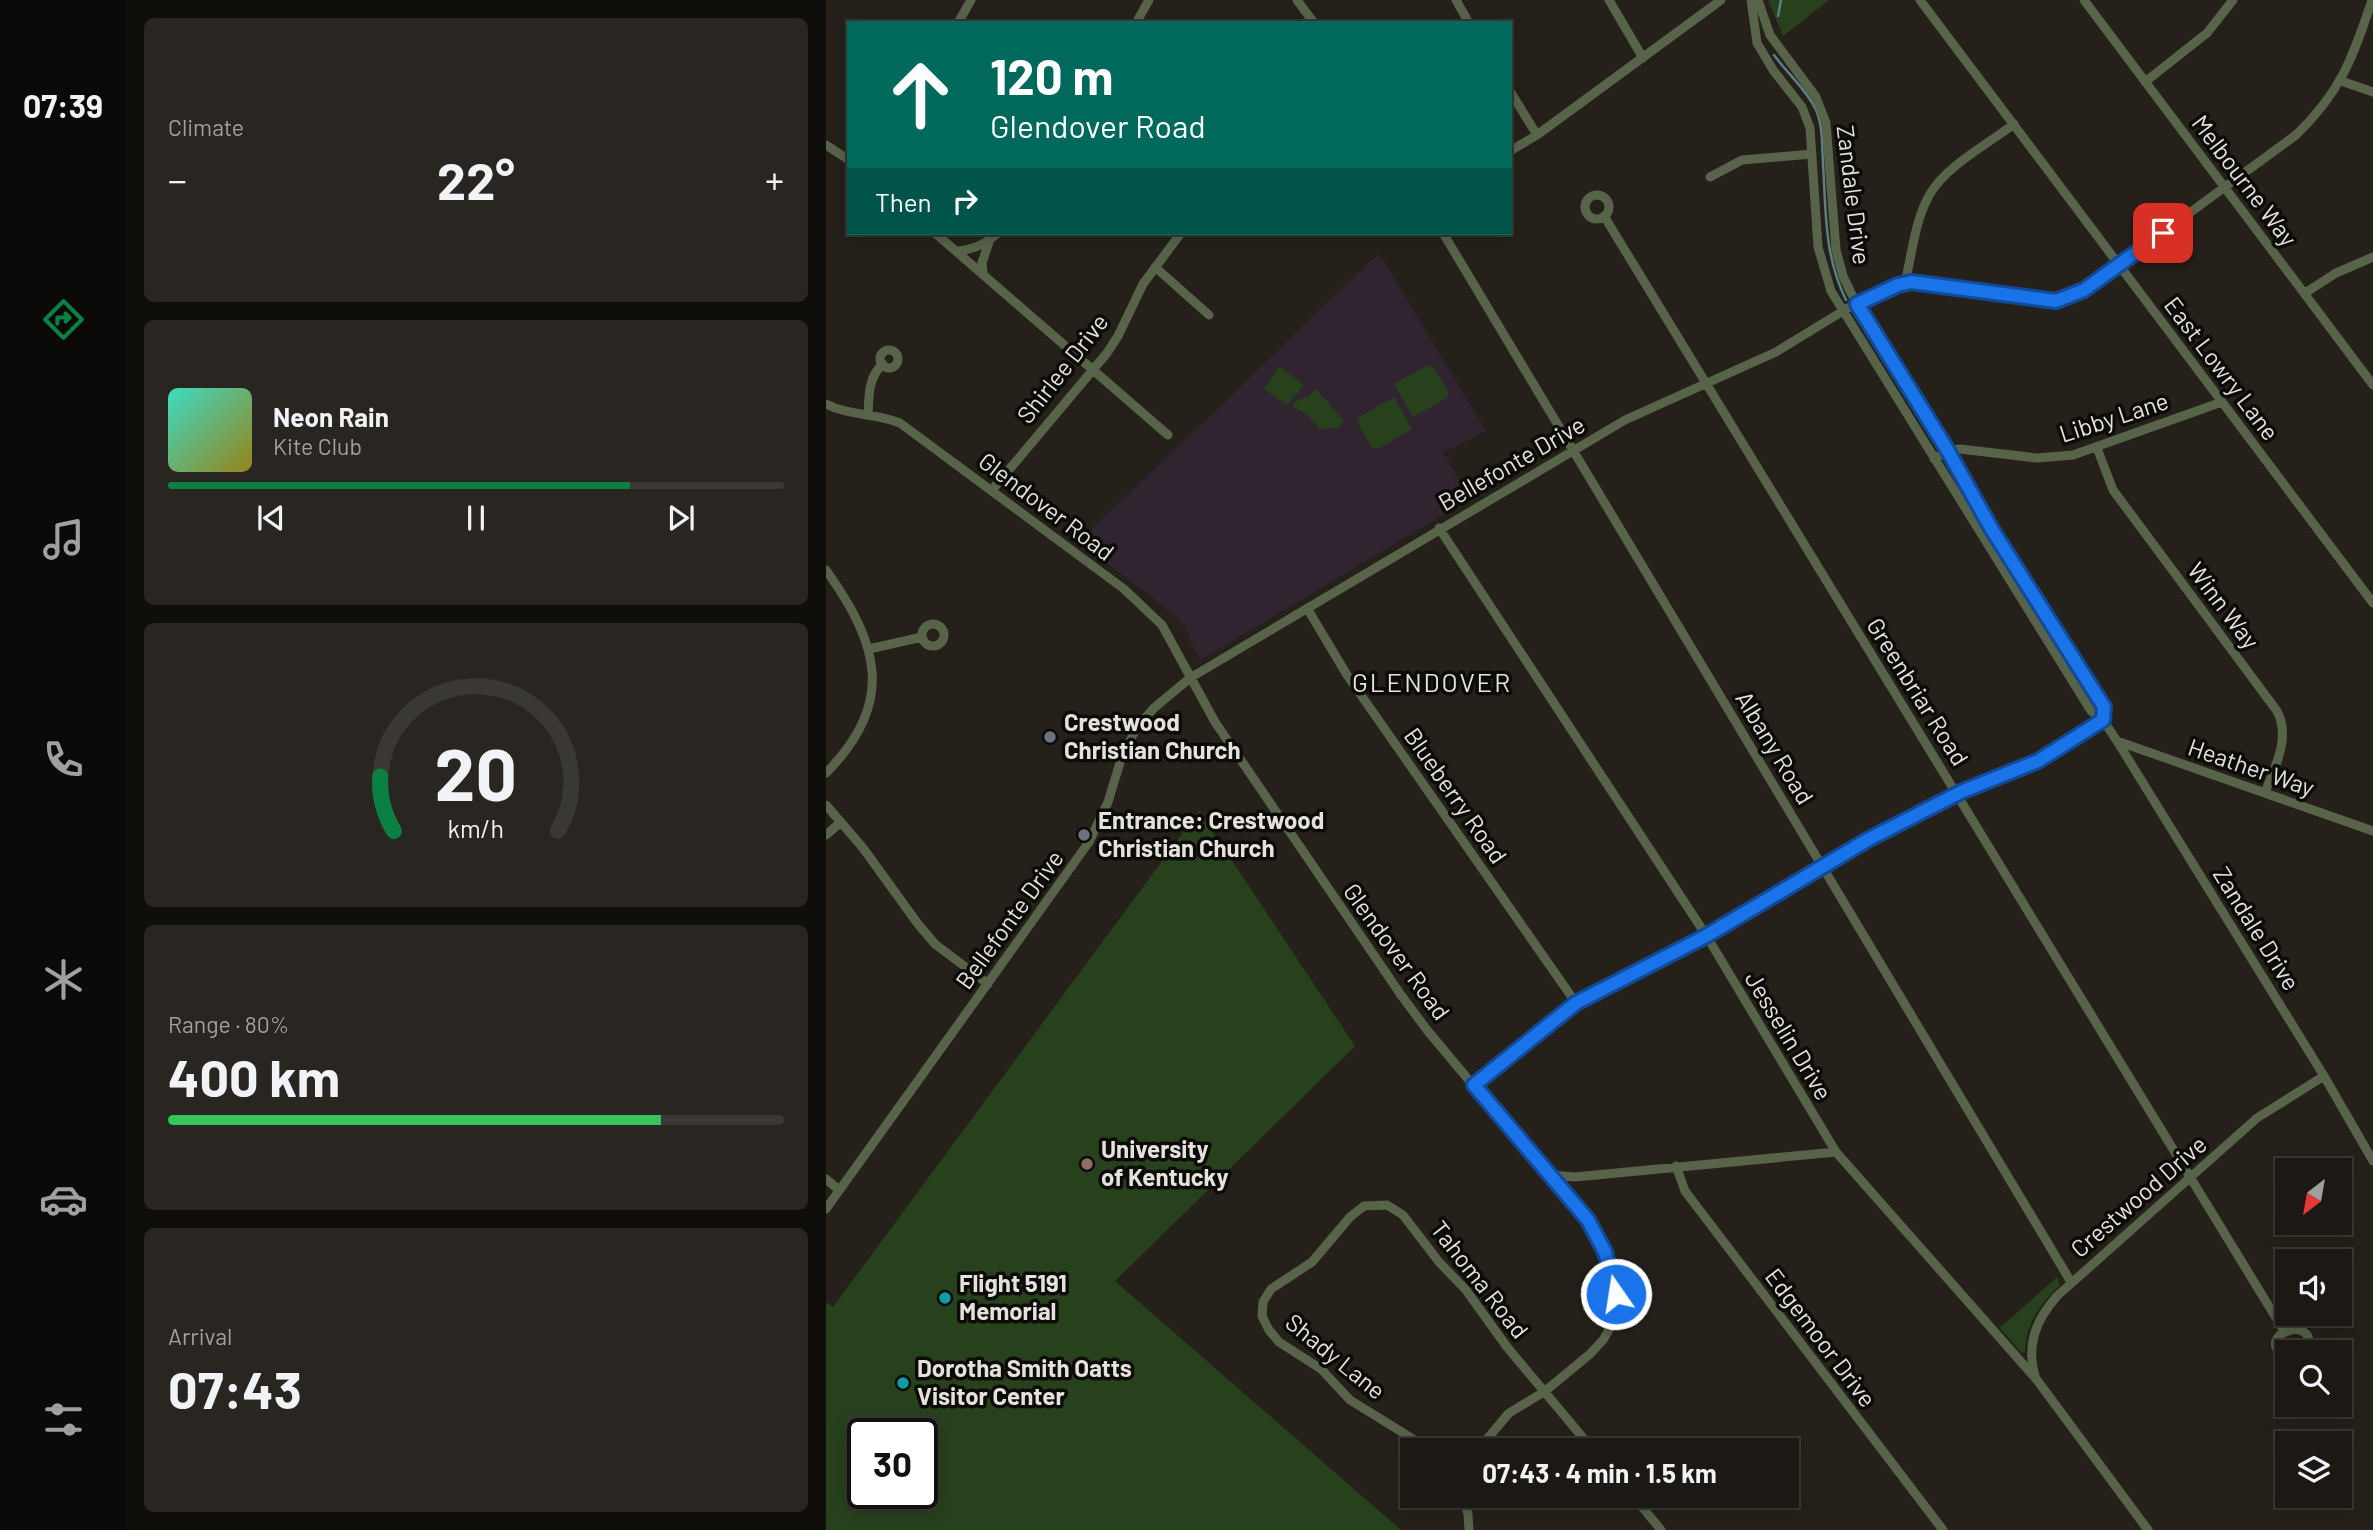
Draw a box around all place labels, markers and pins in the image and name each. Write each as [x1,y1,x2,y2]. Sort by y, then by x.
pin [2133,203,2193,263]
place label: Crestwood Christian Church [1064,707,1241,764]
marker: Crestwood Christian Church [1042,729,1058,745]
place label: Entrance: Crestwood Christian Church [1098,805,1324,862]
marker: Entrance: Crestwood Christian Church [1076,827,1092,843]
place label: University of Kentucky [1101,1134,1229,1191]
marker: University of Kentucky [1079,1156,1095,1172]
place label: Flight 5191 Memorial [959,1268,1067,1325]
marker: Flight 5191 Memorial [937,1290,953,1306]
place label: Dorotha Smith Oatts Visitor Center [917,1353,1132,1410]
marker: Dorotha Smith Oatts Visitor Center [895,1375,911,1391]

